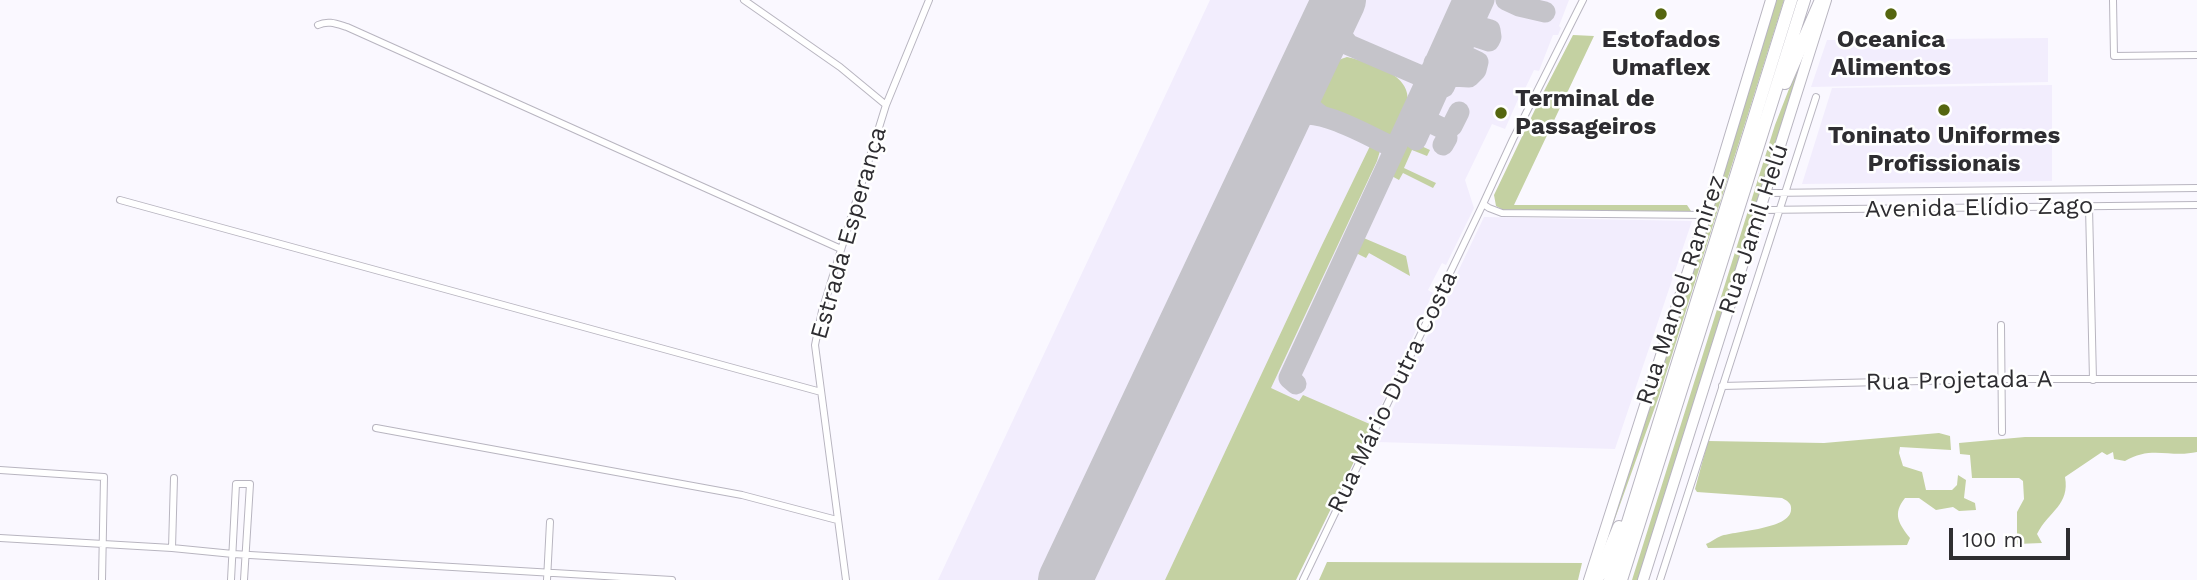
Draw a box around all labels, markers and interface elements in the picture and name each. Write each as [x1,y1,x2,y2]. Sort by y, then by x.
marker: Estofados Umaflex [1653,6,1669,22]
marker: Oceanica Alimentos [1883,6,1899,22]
place label: Estofados Umaflex [1602,26,1720,82]
place label: Oceanica Alimentos [1831,26,1951,82]
place label: Terminal de Passageiros [1515,85,1656,141]
marker: Toninato Uniformes Profissionais [1936,102,1952,118]
marker: Terminal de Passageiros [1493,105,1509,121]
place label: Toninato Uniformes Profissionais [1828,122,2060,178]
street label: Estrada Esperança [805,123,893,343]
street label: Rua Jamil Helú [1713,140,1795,318]
street label: Rua Manoel Ramirez [1630,172,1732,408]
street label: Avenida Elídio Zago [1865,192,2093,224]
street label: Rua Mário Dutra Costa [1322,266,1464,518]
street label: Rua Projetada A [1865,365,2053,397]
scale bar [1952,514,2073,558]
text: 100 m [1962,527,2024,552]

